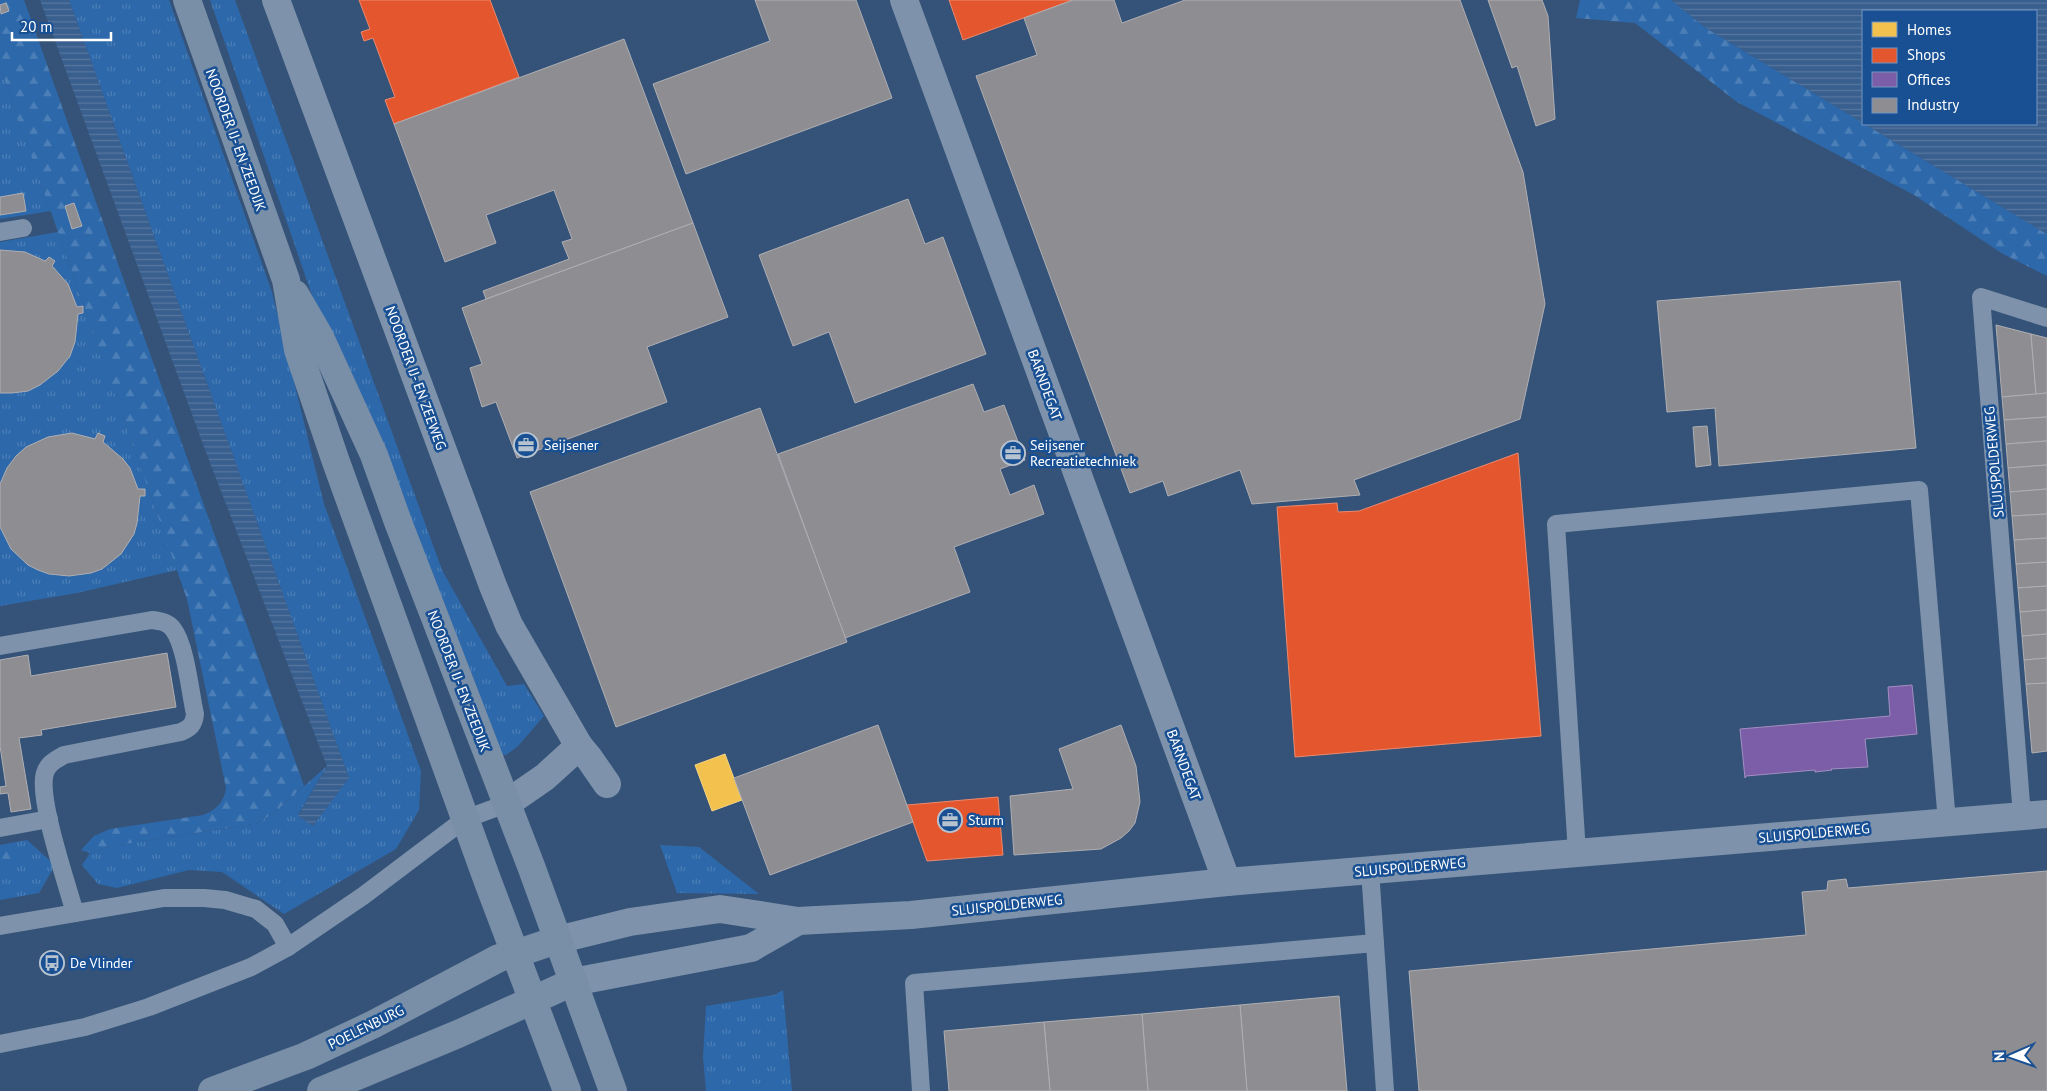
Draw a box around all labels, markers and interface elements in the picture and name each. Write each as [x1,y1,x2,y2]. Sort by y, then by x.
scale bar [12,10,111,42]
legend [1862,10,2037,125]
text: 20 m [20,17,53,36]
text: Homes [1907,20,1951,39]
text: Shops [1907,45,1946,64]
street label: NOORDER IJ- EN ZEEDIJK [202,66,270,214]
text: Offices [1907,70,1951,89]
text: Industry [1907,95,1959,114]
street label: NOORDER IJ- EN ZEEWEG [382,303,450,453]
street label: BARNDEGAT [1024,347,1066,423]
street label: SLUISPOLDERWEG [1980,406,2008,518]
office icon: Seijsener [513,432,539,458]
place label: Seijsener [544,436,599,454]
place label: Seijsener Recreatietechniek [1030,436,1136,470]
office icon: Seijsener Recreatietechniek [1000,440,1026,466]
street label: NOORDER IJ- EN ZEEDIJK [424,608,494,755]
street label: BARNDEGAT [1163,727,1205,803]
office icon: Sturm [937,807,963,833]
place label: Sturm [968,811,1004,829]
street label: SLUISPOLDERWEG [1758,819,1870,847]
street label: SLUISPOLDERWEG [1354,853,1466,881]
street label: SLUISPOLDERWEG [950,890,1064,920]
bus stop icon: De Vlinder [39,950,65,976]
place label: De Vlinder [70,954,133,972]
street label: POELENBURG [325,1001,407,1053]
north arrow [1987,1031,2037,1081]
text: N [1990,1052,2008,1061]

